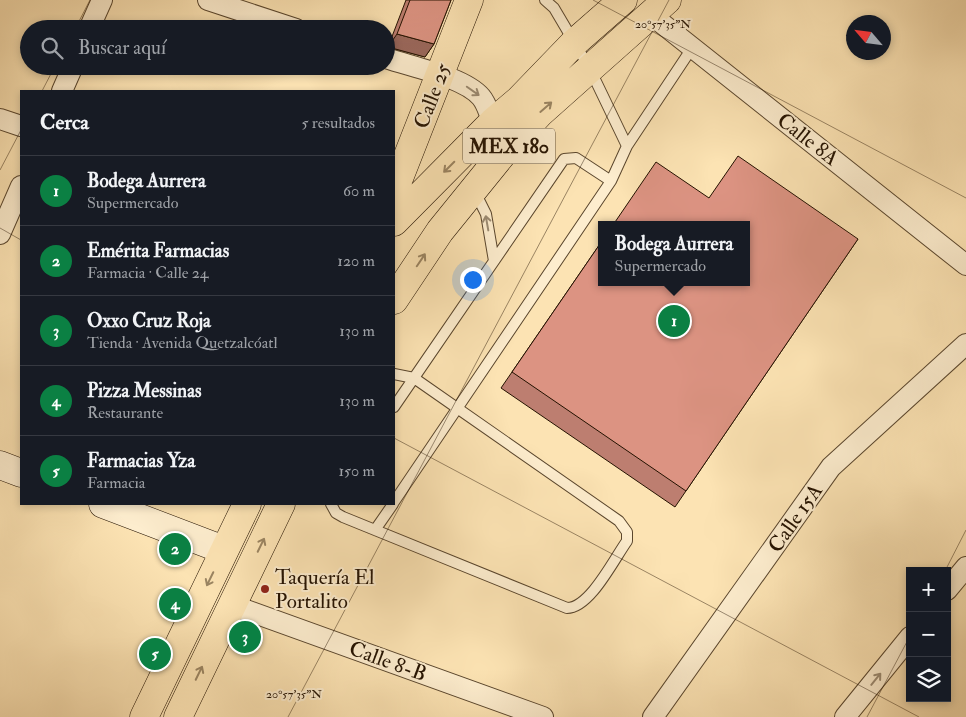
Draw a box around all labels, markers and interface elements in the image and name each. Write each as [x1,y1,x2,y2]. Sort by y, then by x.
north arrow [846,15,891,60]
text: 20°57'35"N [635,17,691,32]
search box [20,20,395,75]
icon: search [38,34,66,62]
text: Buscar aquí [78,36,166,60]
street label: Calle 25 [408,59,457,133]
one-way arrow [466,87,480,97]
one-way arrow [539,102,552,113]
street label: Calle 8A [771,107,844,172]
text: Cerca [40,109,89,136]
text: 5 resultados [301,113,375,133]
road number: MEX 180 [463,128,555,164]
one-way arrow [443,160,455,172]
text: Bodega Aurrera [87,169,206,193]
text: 1 [53,181,59,201]
text: 60 m [343,181,375,201]
text: Supermercado [87,193,178,213]
one-way arrow [482,216,492,232]
popup [598,221,750,286]
text: Bodega Aurrera [615,232,733,256]
text: Emérita Farmacias [87,239,229,263]
text: 2 [52,251,60,271]
text: 120 m [337,251,375,271]
one-way arrow [416,253,426,267]
text: Supermercado [615,256,706,276]
text: Farmacia · Calle 24 [87,263,208,283]
your location [460,267,486,293]
pin: 1 [658,302,690,340]
text: Oxxo Cruz Roja [87,309,211,333]
text: 3 [53,321,59,341]
text: 130 m [339,321,375,341]
text: Tienda · Avenida Quetzalcóatl [87,333,278,353]
text: Pizza Messinas [87,379,202,403]
text: 4 [52,391,60,411]
text: 130 m [339,391,375,411]
text: Restaurante [87,403,163,423]
text: Farmacias Yza [87,449,195,473]
text: 5 [52,461,60,481]
text: 150 m [338,461,375,481]
text: Farmacia [87,473,145,493]
street label: Calle 15A [762,479,829,558]
pin: 2 [159,530,191,568]
one-way arrow [257,538,266,553]
place label: Taquería El Portalito [275,564,375,615]
map controls [906,567,951,702]
button: + [906,567,951,612]
one-way arrow [205,571,215,586]
marker: Taquería El Portalito [259,583,271,595]
pin: 4 [159,585,191,623]
button: − [906,612,951,657]
pin: 3 [229,618,261,656]
pin: 5 [139,635,171,673]
street label: Calle 8-B [345,635,430,688]
button: layers [906,657,951,702]
one-way arrow [195,666,204,681]
one-way arrow [870,673,881,686]
text: 20°57'35"N [266,687,322,702]

